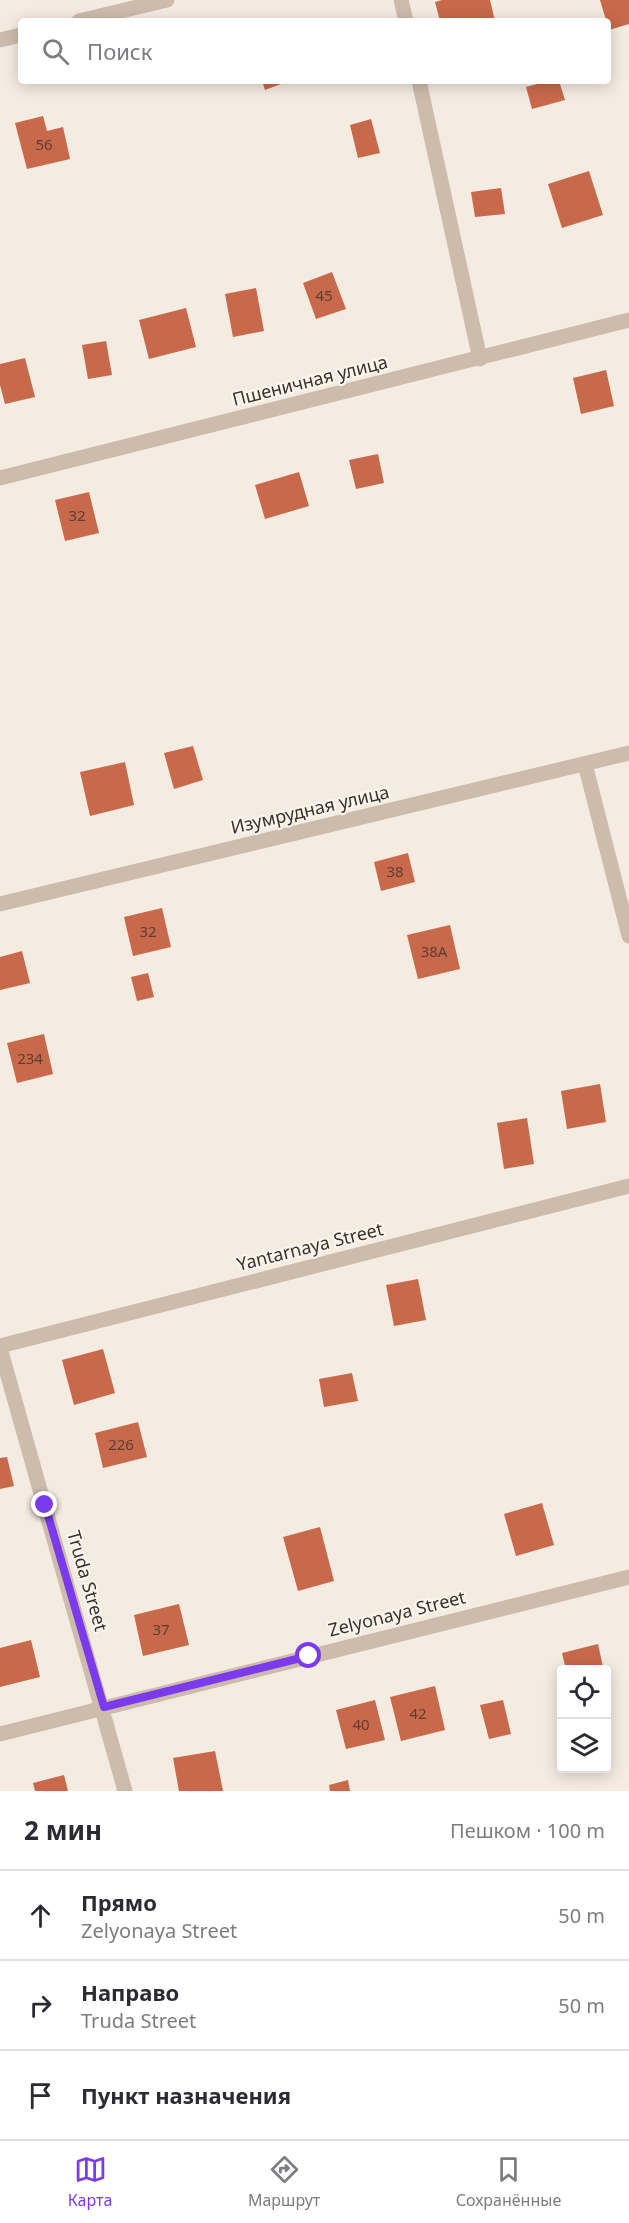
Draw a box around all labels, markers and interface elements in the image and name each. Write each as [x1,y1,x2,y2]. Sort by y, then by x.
search box [18,18,611,84]
icon: search [39,35,72,68]
text: Поиск [87,36,152,66]
house number: 56 [35,134,53,154]
house number: 45 [315,285,333,305]
street label: Пшеничная улица [230,349,390,411]
house number: 32 [68,505,86,525]
street label: Изумрудная улица [228,779,391,839]
house number: 38 [386,861,404,881]
house number: 32 [139,921,157,941]
house number: 38А [421,941,448,961]
house number: 234 [17,1048,43,1068]
street label: Yantarnaya Street [234,1216,386,1276]
house number: 226 [108,1434,134,1454]
route end [31,1491,57,1517]
street label: Truda Street [62,1528,114,1634]
street label: Zelyonaya Street [326,1584,468,1642]
house number: 37 [152,1619,170,1639]
route start [295,1642,321,1668]
map controls [557,1665,611,1773]
button: locate [557,1665,611,1719]
house number: 42 [409,1703,427,1723]
house number: 40 [352,1714,370,1734]
button: layers [557,1719,611,1773]
text: 2 мин [24,1812,102,1848]
text: Пешком · 100 m [450,1817,605,1844]
text: Прямо [81,1887,157,1917]
icon: ahead [24,1899,57,1932]
text: 50 m [558,1902,605,1929]
text: Zelyonaya Street [81,1917,237,1944]
text: Направо [81,1977,179,2007]
icon: right [24,1989,57,2022]
text: 50 m [558,1992,605,2019]
text: Truda Street [81,2007,196,2034]
icon: arrive [24,2079,57,2112]
text: Пункт назначения [81,2080,291,2110]
tab: Карта [68,2153,112,2211]
tab: Маршрут [248,2153,320,2211]
tab: Сохранённые [456,2153,561,2211]

